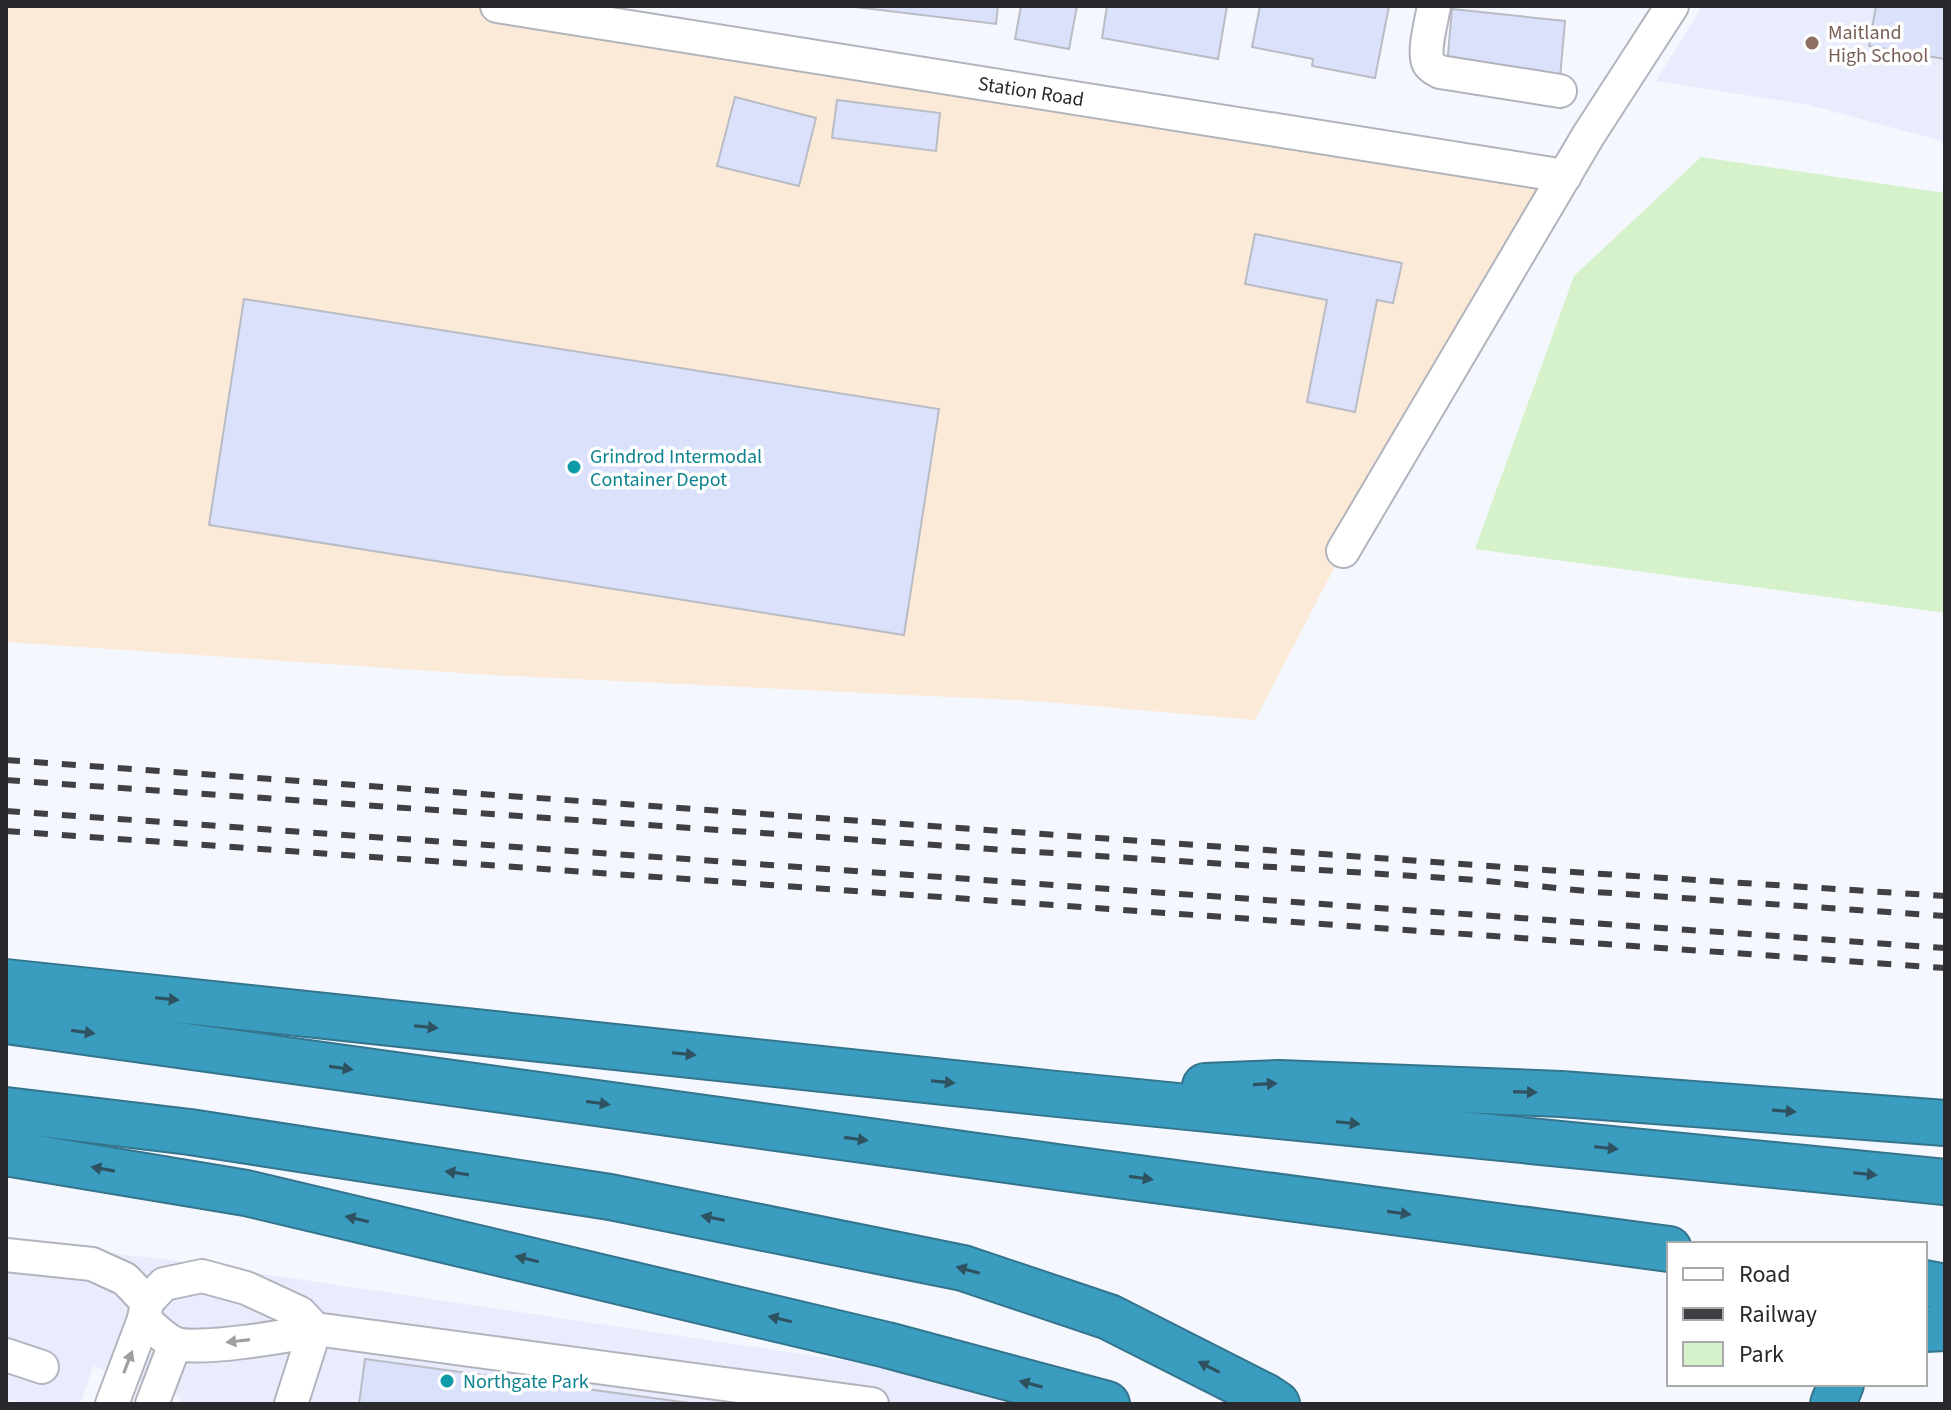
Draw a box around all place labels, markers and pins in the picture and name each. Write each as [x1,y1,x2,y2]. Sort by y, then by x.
place label: Maitland High School [1828,19,1928,70]
marker: Maitland High School [1803,34,1821,52]
place label: Grindrod Intermodal Container Depot [590,443,762,494]
marker: Grindrod Intermodal Container Depot [565,458,583,476]
place label: Northgate Park [463,1368,589,1396]
marker: Northgate Park [438,1372,456,1390]

